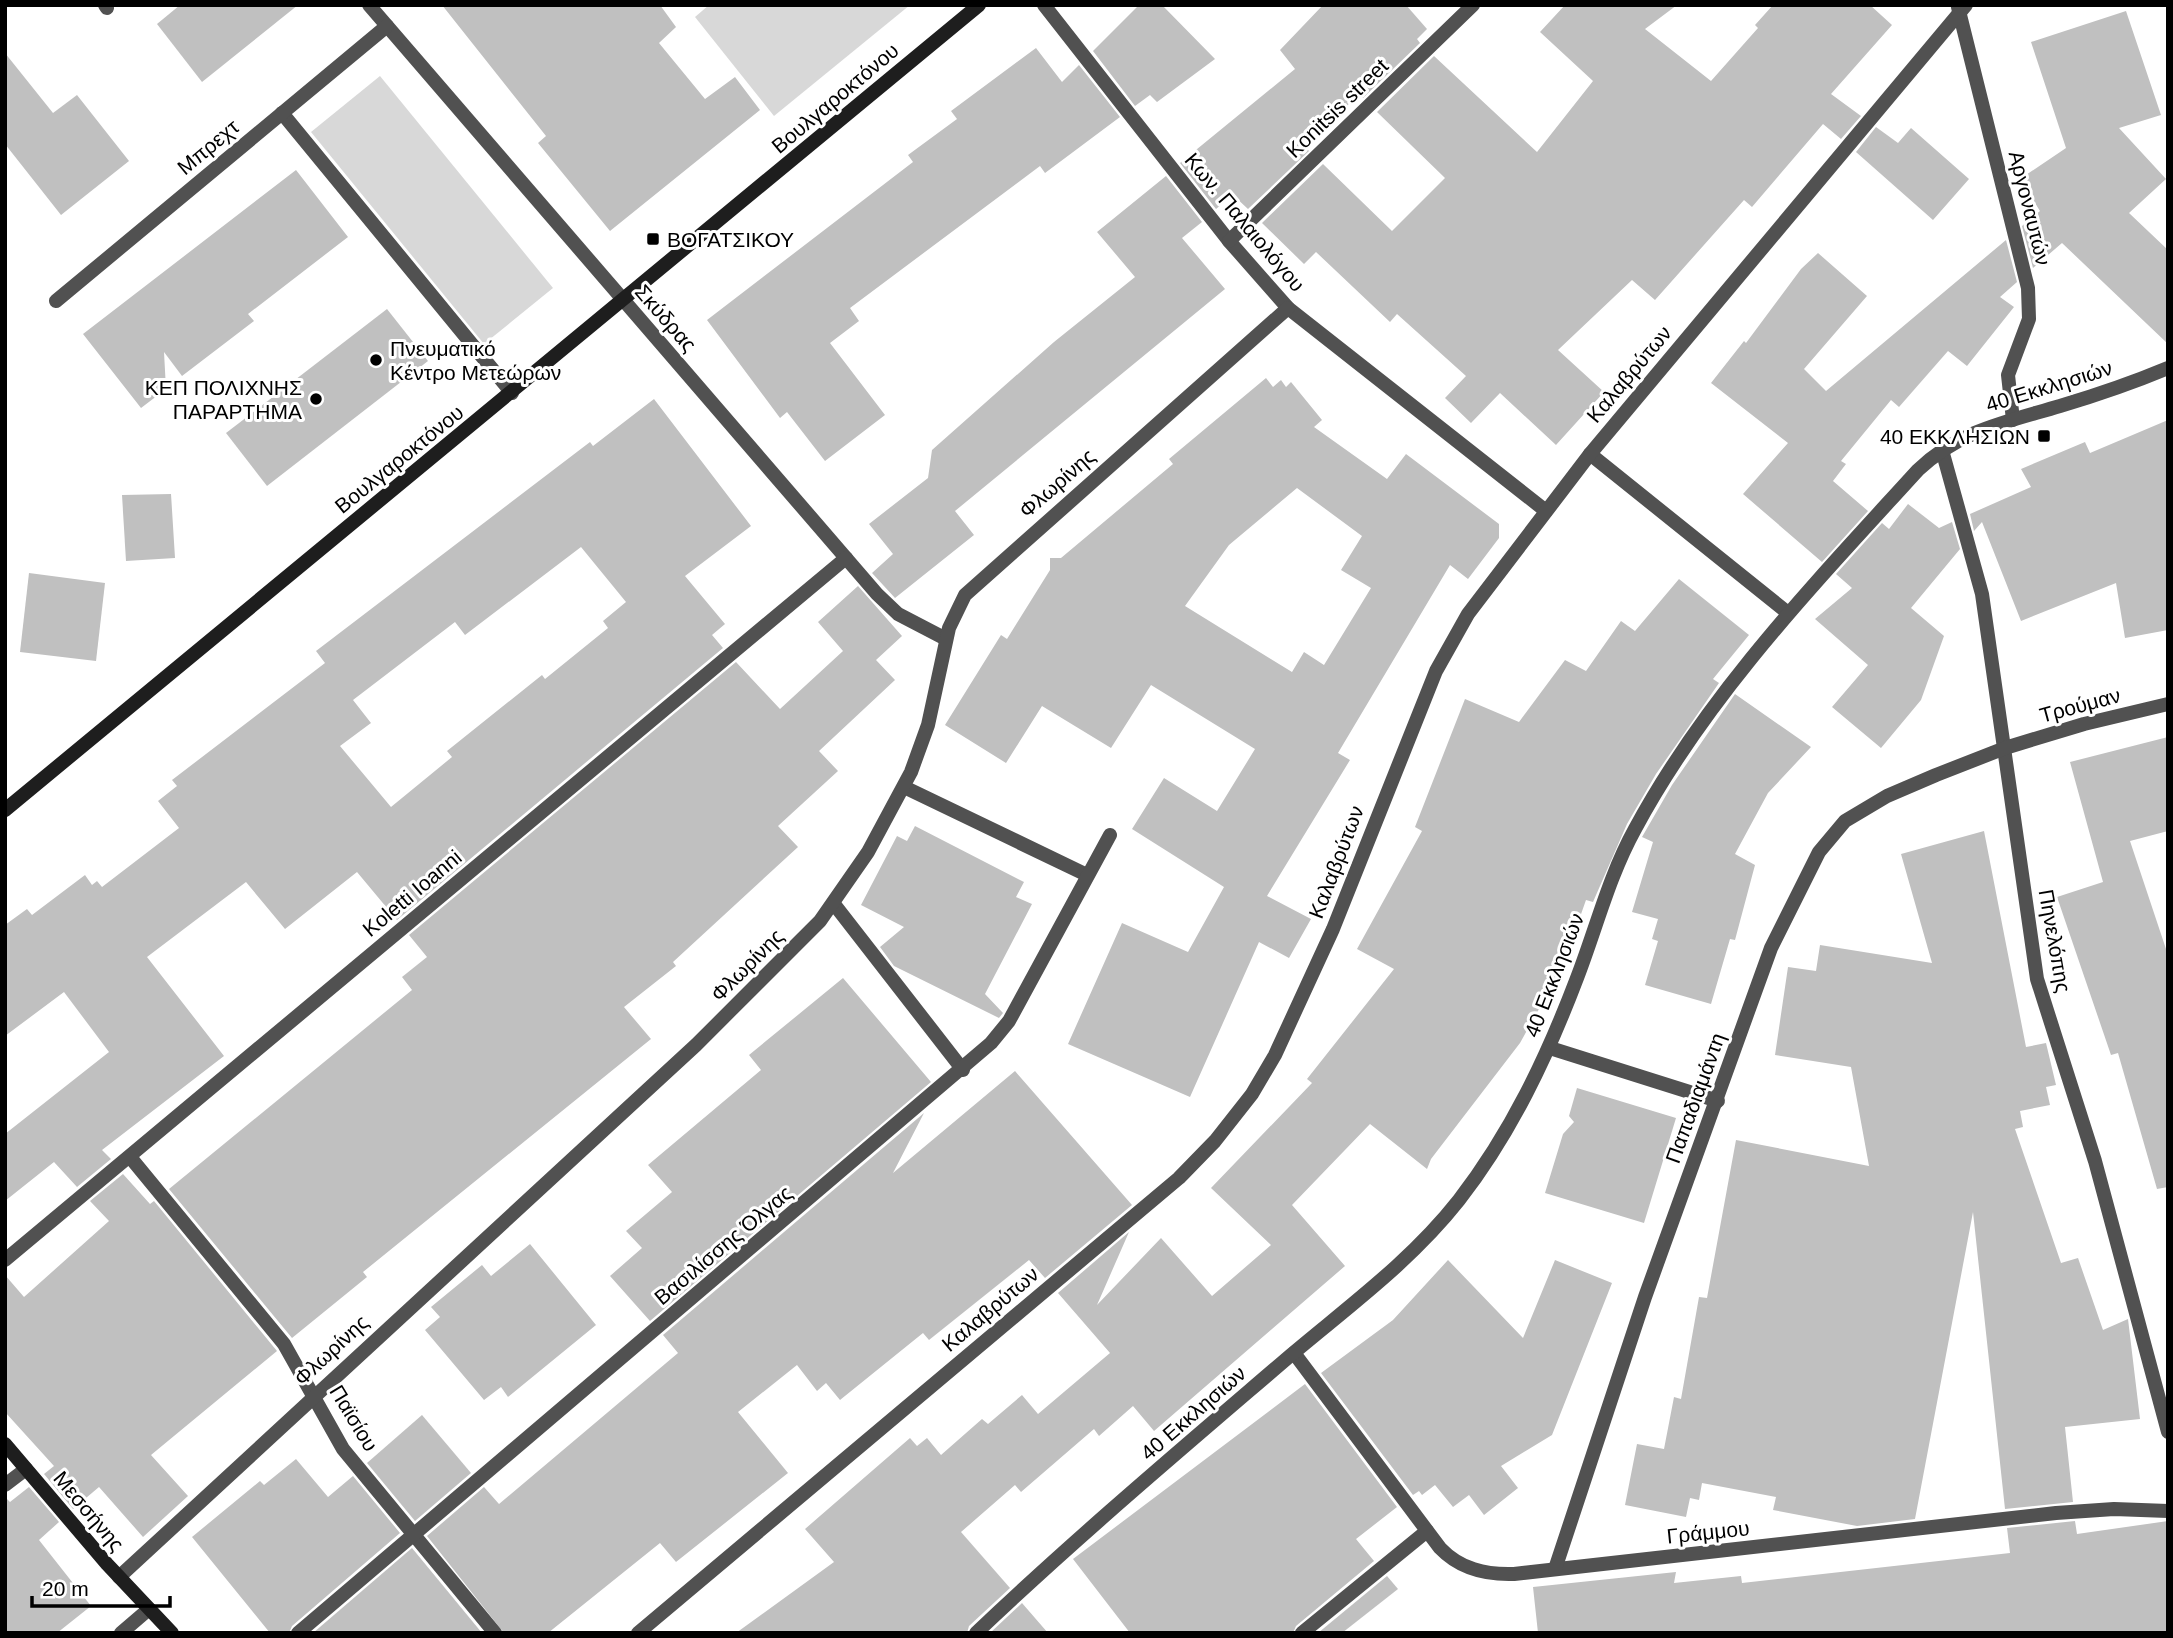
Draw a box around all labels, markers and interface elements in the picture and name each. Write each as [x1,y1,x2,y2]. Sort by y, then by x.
street label: Βουλγαροκτόνου [767,38,903,158]
street label: Konitsis street [1282,54,1393,162]
street label: Μπρεχτ [173,114,244,179]
street label: Κων. Παλαιολόγου [1180,148,1310,296]
street label: Αργοναυτών [2005,148,2055,268]
place label: ΒΟΓΑΤΣΙΚΟΥ [667,228,794,251]
marker: ΒΟΓΑΤΣΙΚΟΥ [645,231,661,247]
street label: Σκύδρας [631,280,701,356]
street label: Καλαβρύτων [1582,321,1676,427]
place label: Πνευματικό Κέντρο Μετεώρων [390,337,561,384]
marker: Πνευματικό Κέντρο Μετεώρων [368,352,384,368]
street label: 40 Εκκλησιών [1983,356,2115,416]
place label: ΚΕΠ ΠΟΛΙΧΝΗΣ ΠΑΡΑΡΤΗΜΑ [145,376,302,423]
marker: ΚΕΠ ΠΟΛΙΧΝΗΣ ΠΑΡΑΡΤΗΜΑ [308,391,324,407]
street label: Βουλγαροκτόνου [330,400,468,518]
place label: 40 ΕΚΚΛΗΣΙΩΝ [1880,425,2030,448]
marker: 40 ΕΚΚΛΗΣΙΩΝ [2036,428,2052,444]
street label: Φλωρίνης [1015,444,1099,522]
street label: Τρούμαν [2037,683,2123,727]
street label: Καλαβρύτων [1304,803,1368,921]
street label: Koletti Ioanni [358,845,466,941]
street label: Πηνελόπης [2035,888,2075,994]
street label: 40 Εκκλησιών [1520,910,1588,1040]
street label: Φλωρίνης [706,924,788,1006]
street label: Παπαδιαμάντη [1661,1030,1729,1166]
street label: Βασιλίσσης Όλγας [650,1181,796,1309]
street label: Καλαβρύτων [937,1262,1043,1356]
street label: Φλωρίνης [289,1310,373,1390]
street label: 40 Εκκλησιών [1136,1361,1250,1465]
street label: Παϊσίου [325,1381,383,1455]
street label: Μεσσήνης [49,1467,129,1555]
street label: Γράμμου [1666,1516,1750,1548]
scale bar [32,1564,170,1608]
text: 20 m [42,1577,89,1600]

